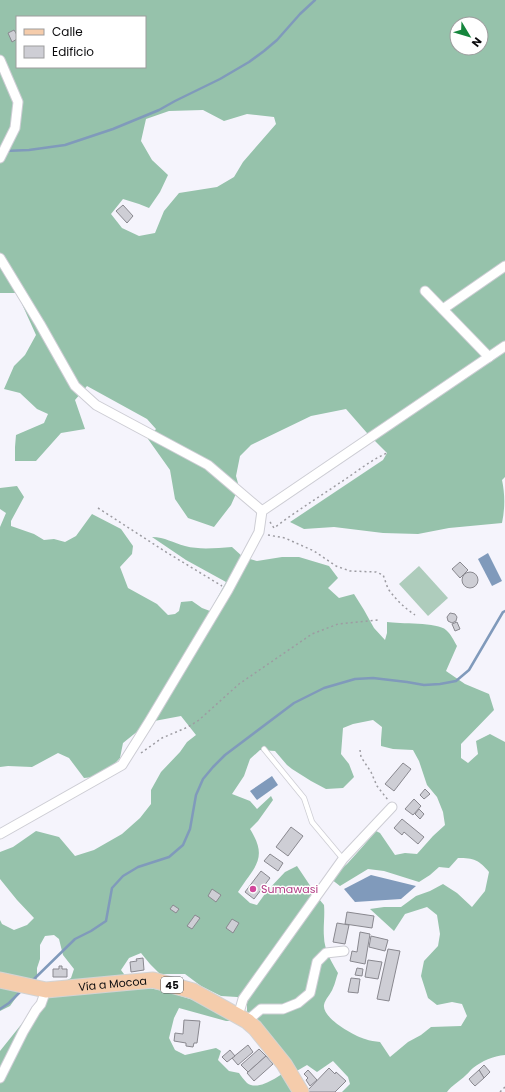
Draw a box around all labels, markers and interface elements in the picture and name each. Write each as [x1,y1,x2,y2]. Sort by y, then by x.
legend [16,16,146,68]
north arrow [449,16,489,56]
text: Calle [52,23,83,40]
text: N [468,34,486,50]
text: Edificio [52,43,94,60]
place label: Sumawasi [261,881,318,897]
marker: Sumawasi [248,884,258,894]
street label: Vía a Mocoa [78,973,148,995]
road number: 45 [161,977,183,993]

